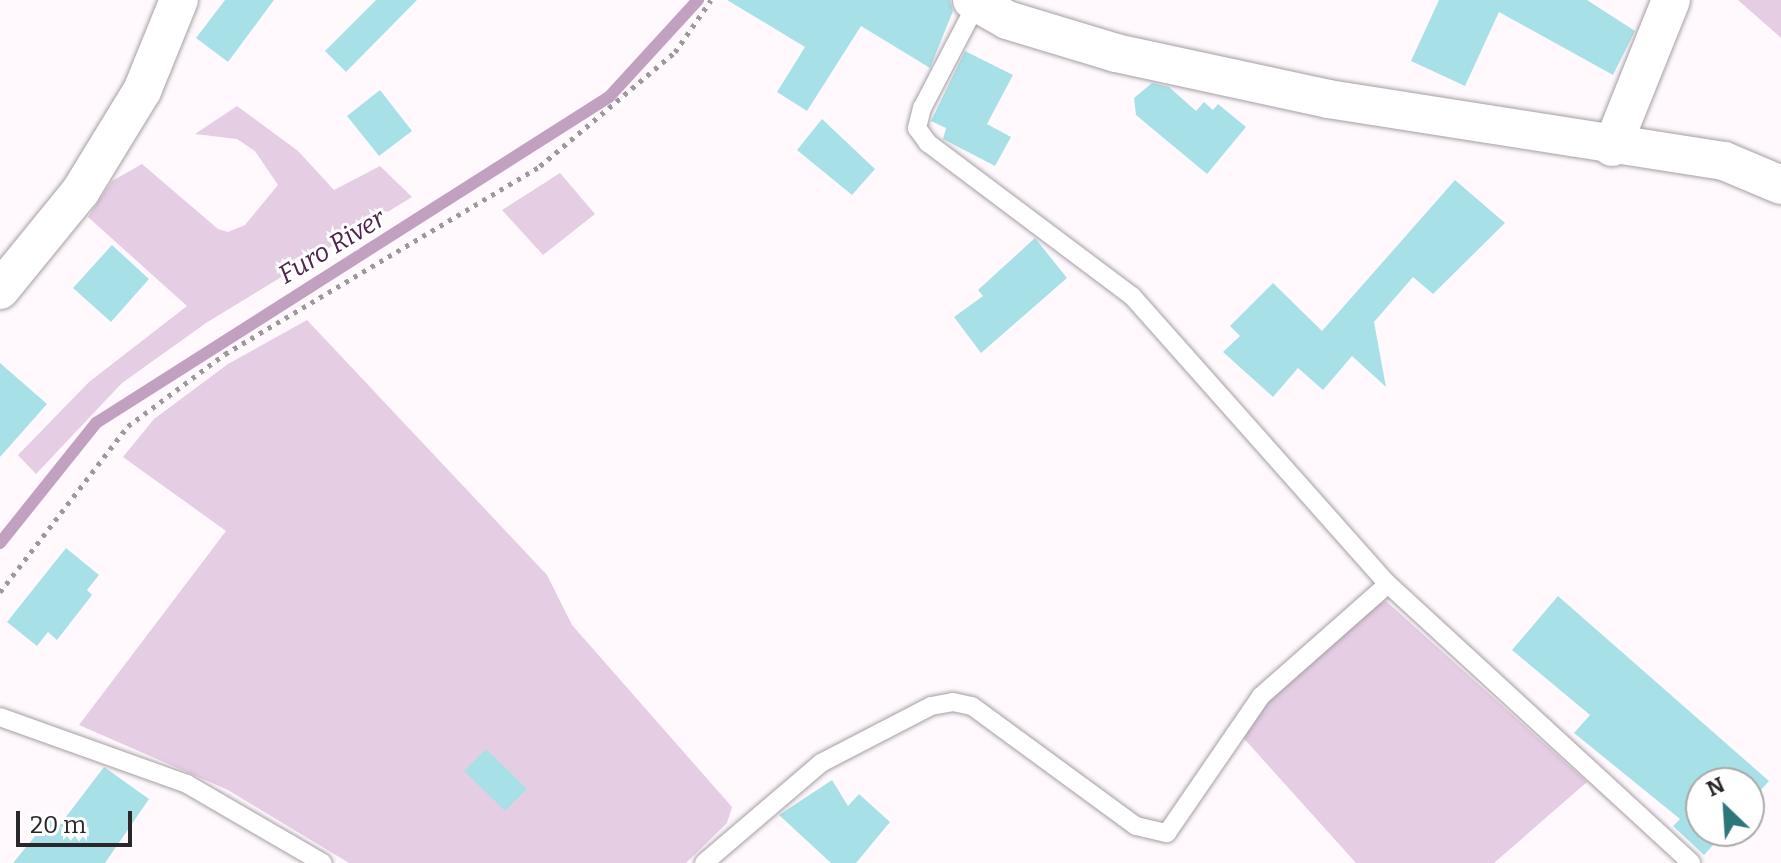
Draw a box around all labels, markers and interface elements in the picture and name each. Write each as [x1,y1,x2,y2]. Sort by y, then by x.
water label: Furo River [273,203,391,291]
north arrow [1685,767,1765,847]
text: N [1702,771,1729,802]
scale bar [20,795,136,845]
text: 20 m [30,811,86,839]

